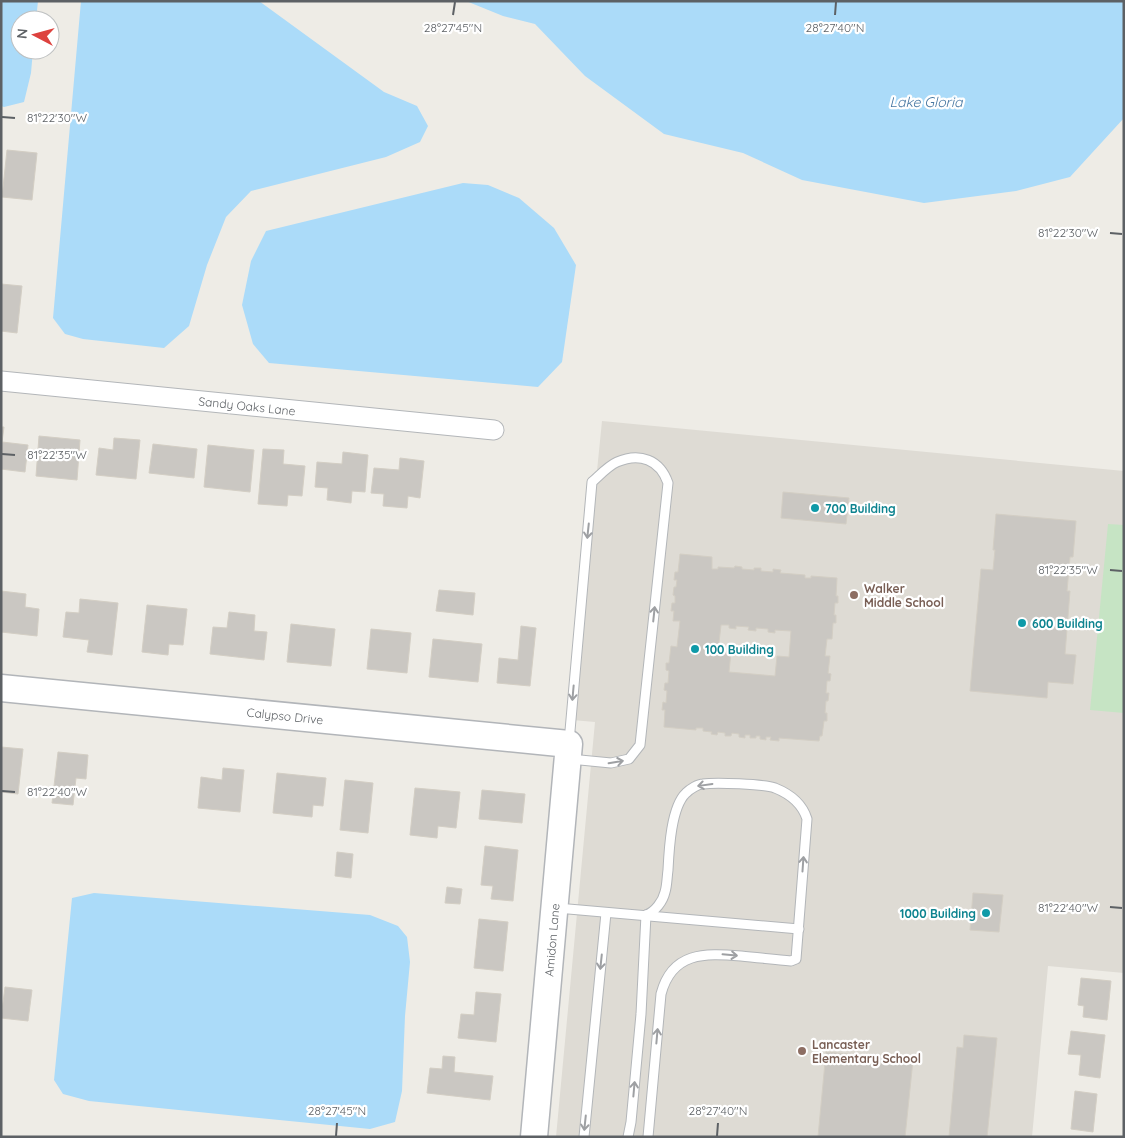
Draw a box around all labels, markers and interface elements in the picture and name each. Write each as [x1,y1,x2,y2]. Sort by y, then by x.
north arrow [10,10,60,60]
text: 28°27'45"N [424,20,482,35]
text: 28°27'40"N [806,20,864,35]
text: N [13,28,32,40]
water label: Lake Gloria [890,93,964,111]
text: 81°22'30"W [27,110,87,125]
text: 81°22'30"W [1038,225,1098,240]
street label: Sandy Oaks Lane [198,393,296,419]
text: 81°22'35"W [27,447,87,462]
place label: 700 Building [825,501,896,516]
marker: 700 Building [809,502,821,514]
one-way arrow [583,522,592,538]
text: 81°22'35"W [1038,562,1098,577]
place label: Walker Middle School [864,581,944,610]
marker: Walker Middle School [848,589,860,601]
one-way arrow [649,607,659,623]
place label: 600 Building [1032,616,1103,631]
marker: 600 Building [1016,617,1028,629]
place label: 100 Building [705,642,774,657]
marker: 100 Building [689,643,701,655]
one-way arrow [569,684,578,700]
street label: Calypso Drive [246,705,324,727]
one-way arrow [608,756,624,766]
one-way arrow [697,781,713,790]
text: 81°22'40"W [27,784,87,799]
one-way arrow [799,857,808,873]
text: 81°22'40"W [1038,900,1098,915]
street label: Amidon Lane [541,903,563,977]
place label: 1000 Building [900,906,976,921]
marker: 1000 Building [980,907,992,919]
one-way arrow [721,950,737,960]
one-way arrow [596,953,606,969]
one-way arrow [652,1028,662,1044]
place label: Lancaster Elementary School [812,1037,921,1066]
marker: Lancaster Elementary School [796,1045,808,1057]
one-way arrow [629,1081,639,1097]
text: 28°27'45"N [308,1103,366,1118]
text: 28°27'40"N [689,1103,747,1118]
one-way arrow [580,1115,590,1131]

